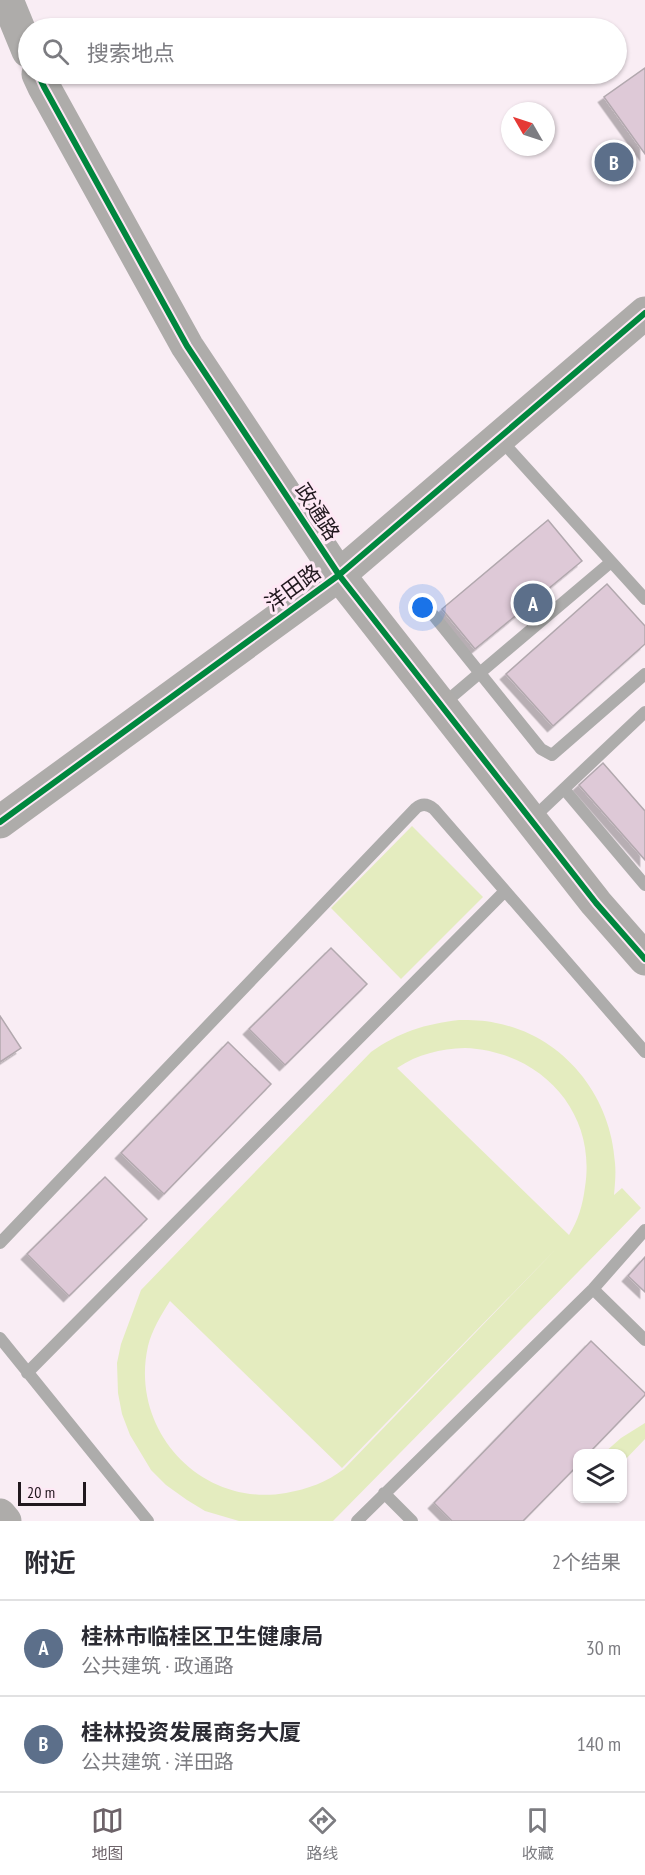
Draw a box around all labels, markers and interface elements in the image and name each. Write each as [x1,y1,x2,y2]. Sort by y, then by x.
search box [18,18,627,84]
icon: search [39,35,72,68]
text: 搜索地点 [87,39,175,67]
north arrow [501,102,555,156]
pin: B [594,140,634,184]
street label: 政通路 [289,478,346,545]
street label: 洋田路 [259,558,326,617]
pin: A [514,580,552,626]
your location [408,593,437,622]
map controls [573,1449,627,1503]
button: layers [573,1449,627,1503]
scale bar [18,1479,86,1506]
text: 20 m [27,1482,55,1502]
text: 附近 [24,1546,76,1579]
text: 2个结果 [552,1549,621,1575]
text: 桂林市临桂区卫生健康局 [81,1622,323,1650]
text: A [38,1635,49,1661]
text: 30 m [586,1635,621,1661]
text: 公共建筑 · 政通路 [81,1653,234,1679]
text: 桂林投资发展商务大厦 [81,1718,301,1746]
text: B [39,1731,48,1757]
text: 140 m [577,1731,621,1757]
text: 公共建筑 · 洋田路 [81,1749,234,1775]
tab: 地图 [91,1804,124,1864]
tab: 路线 [306,1804,339,1864]
tab: 收藏 [521,1804,554,1864]

